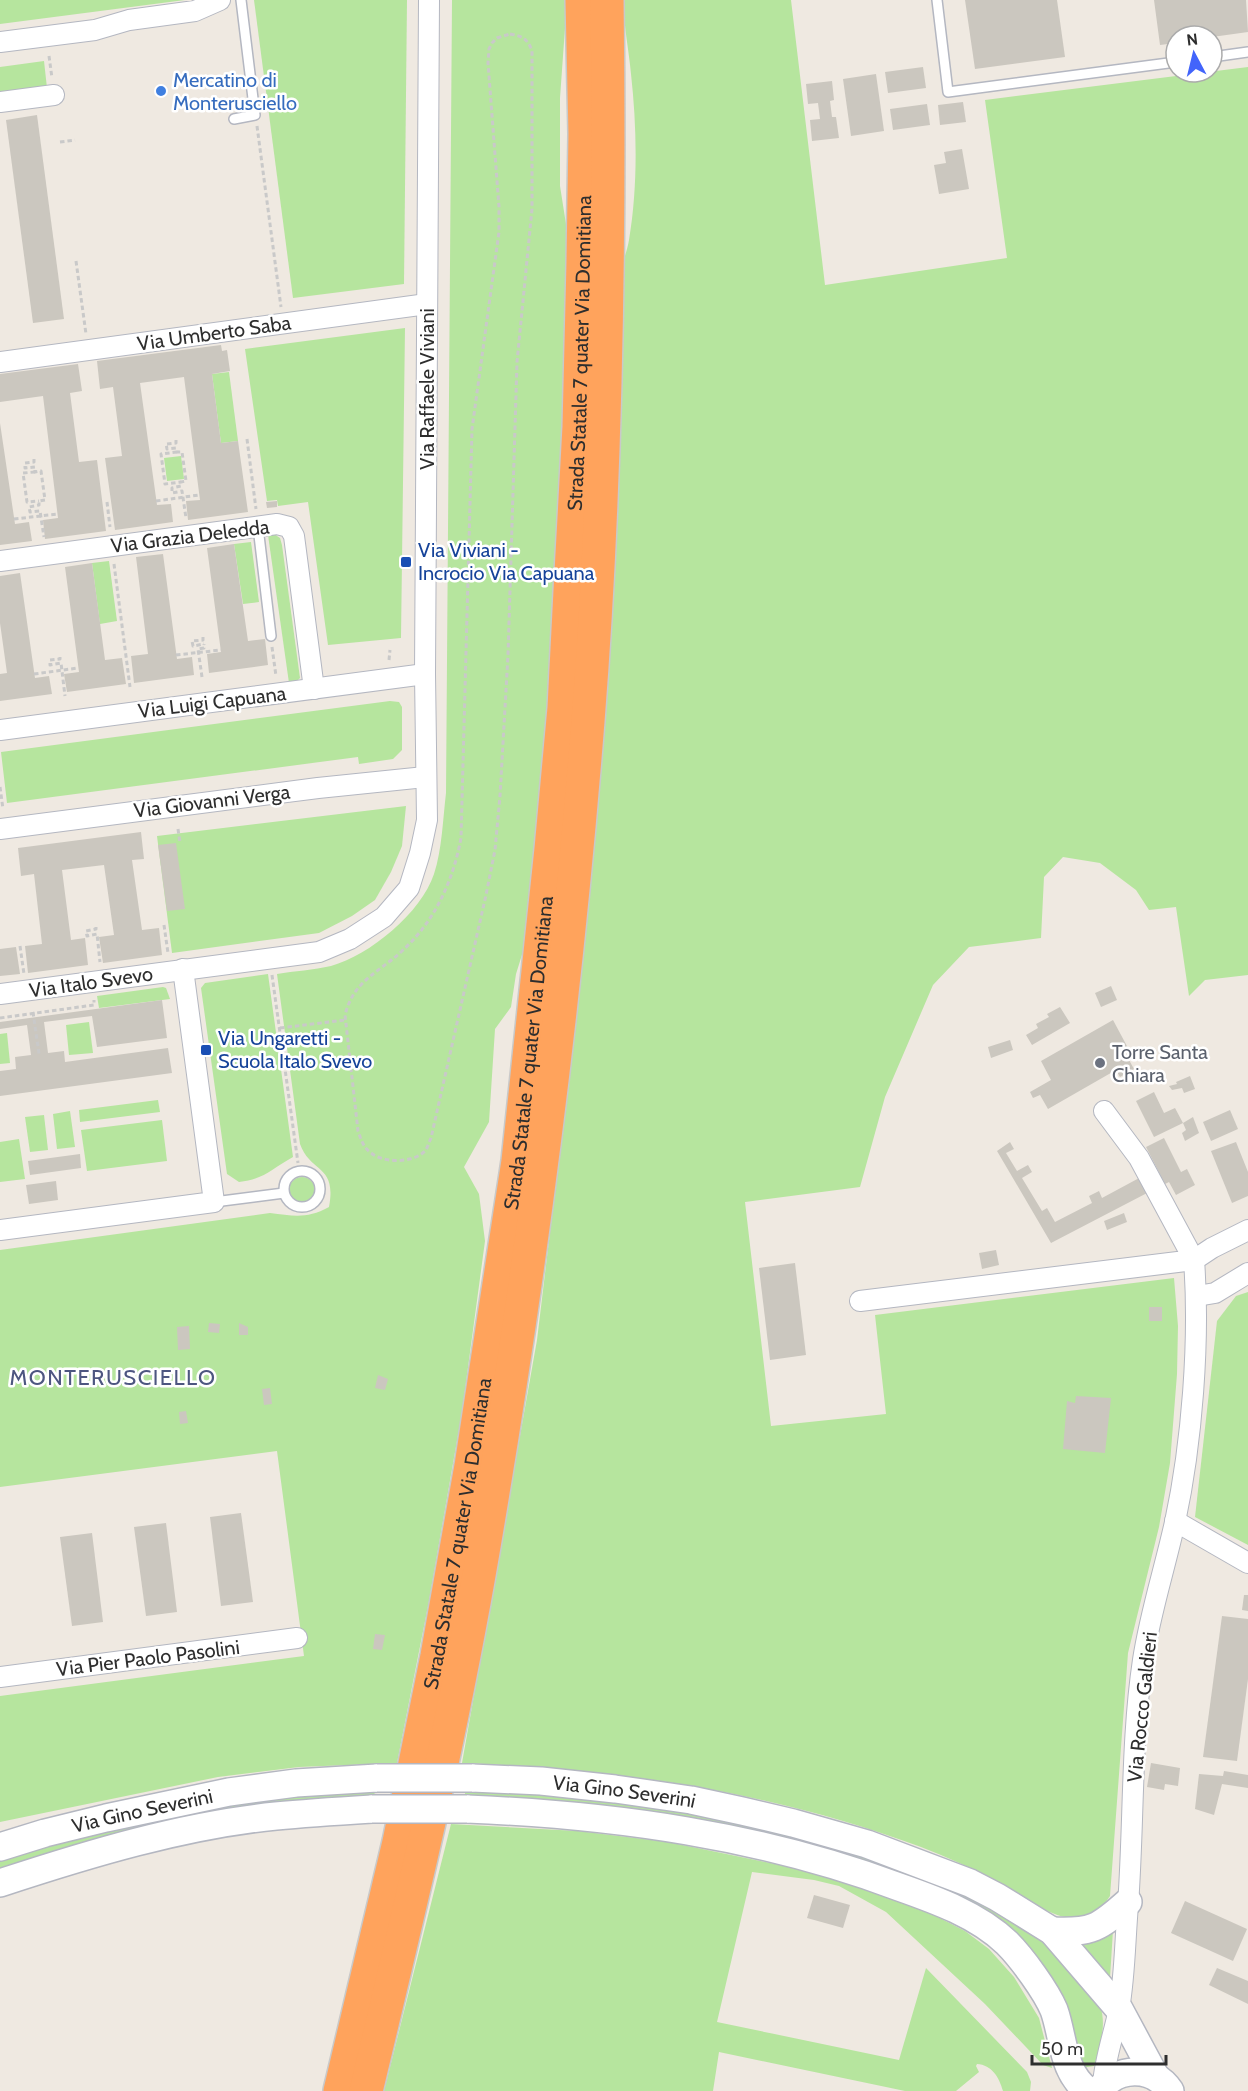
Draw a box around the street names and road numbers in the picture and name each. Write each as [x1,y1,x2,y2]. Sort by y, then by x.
street label: Strada Statale 7 quater Via Domitiana [562,195,596,512]
street label: Via Raffaele Viviani [415,308,439,470]
street label: Via Umberto Saba [136,310,293,356]
street label: Via Grazia Deledda [109,514,271,558]
street label: Via Luigi Capuana [137,681,288,723]
street label: Via Giovanni Verga [133,779,292,822]
street label: Strada Statale 7 quater Via Domitiana [499,894,558,1212]
street label: Via Italo Svevo [28,961,154,1003]
street label: Strada Statale 7 quater Via Domitiana [419,1376,497,1691]
street label: Via Rocco Galdieri [1122,1631,1162,1783]
street label: Via Pier Paolo Pasolini [55,1635,241,1681]
street label: Via Gino Severini [552,1770,698,1813]
street label: Via Gino Severini [69,1784,215,1838]

